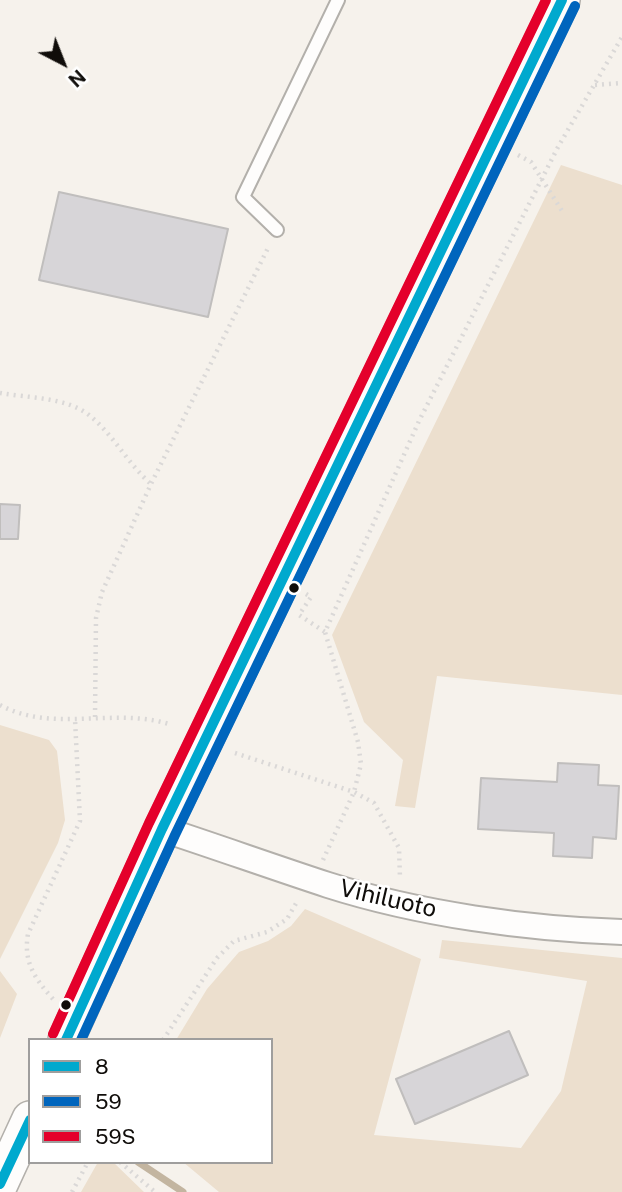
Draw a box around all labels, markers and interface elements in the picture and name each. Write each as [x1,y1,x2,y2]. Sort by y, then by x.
north arrow [28,28,98,98]
text: N [64,65,90,92]
unlabelled marker [287,581,301,595]
street label: Vihiluoto [337,874,439,924]
unlabelled marker [59,998,73,1012]
legend [28,1038,273,1164]
text: 8 [95,1054,109,1079]
text: 59 [95,1089,122,1114]
text: 59S [95,1124,136,1149]

